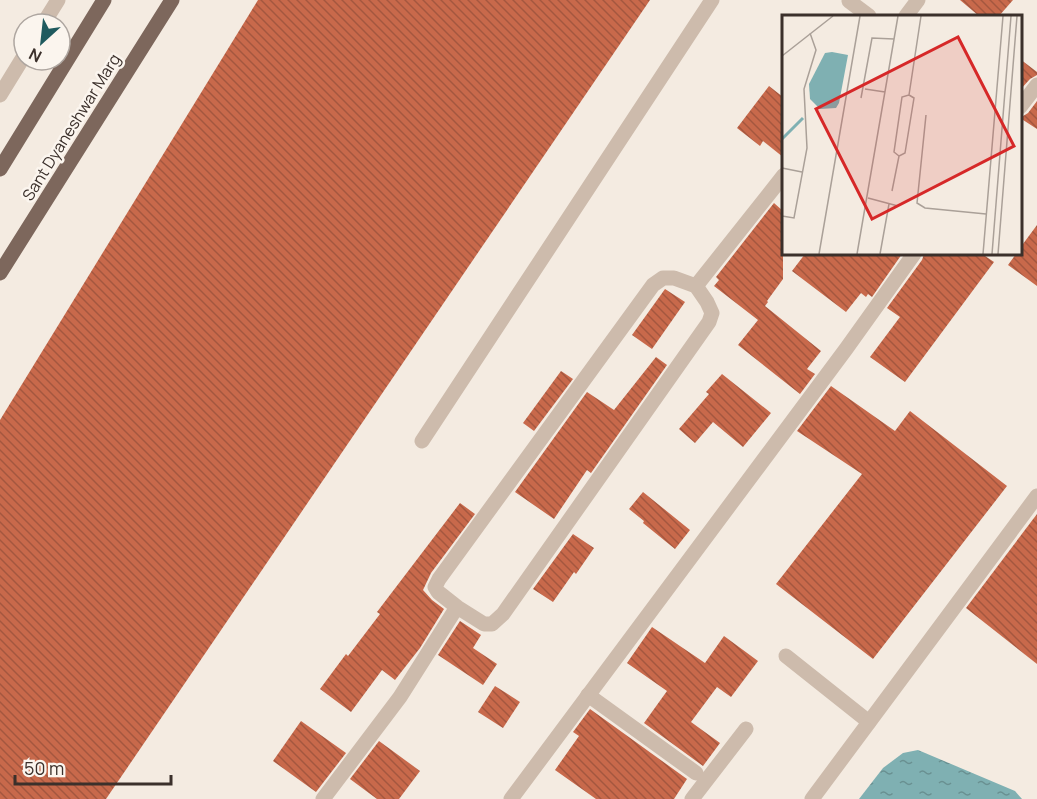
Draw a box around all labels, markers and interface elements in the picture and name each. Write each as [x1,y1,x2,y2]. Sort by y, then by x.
north arrow [12,12,72,72]
inset map [782,15,1022,255]
text: N [25,43,45,68]
street label: Sant Dyaneshwar Marg [17,49,125,205]
scale bar [15,748,171,786]
text: 50 m [24,756,64,780]

